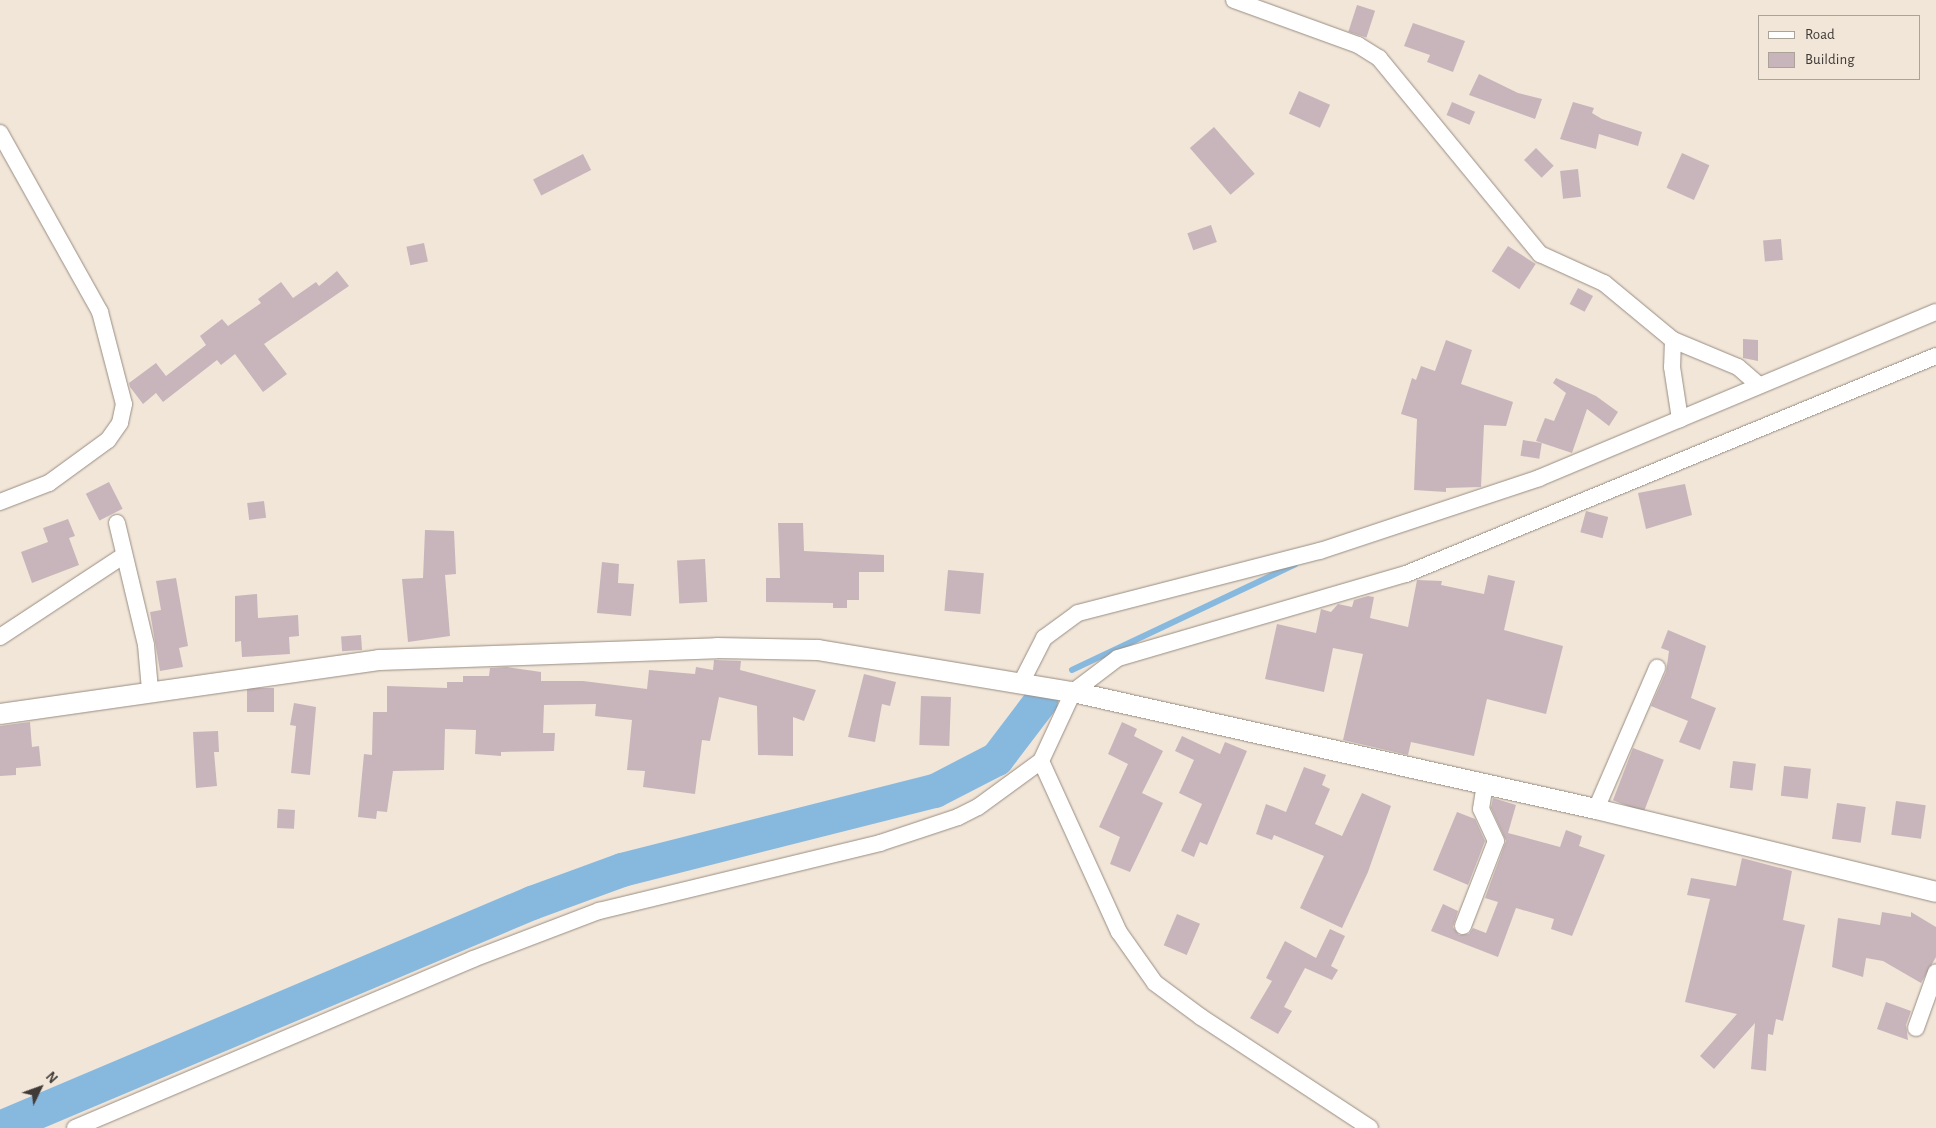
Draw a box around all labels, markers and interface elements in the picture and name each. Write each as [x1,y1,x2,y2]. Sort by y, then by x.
legend [1758,15,1921,80]
text: Road [1805,27,1835,42]
text: Building [1805,52,1855,67]
north arrow [15,1063,65,1113]
text: N [43,1070,60,1086]

